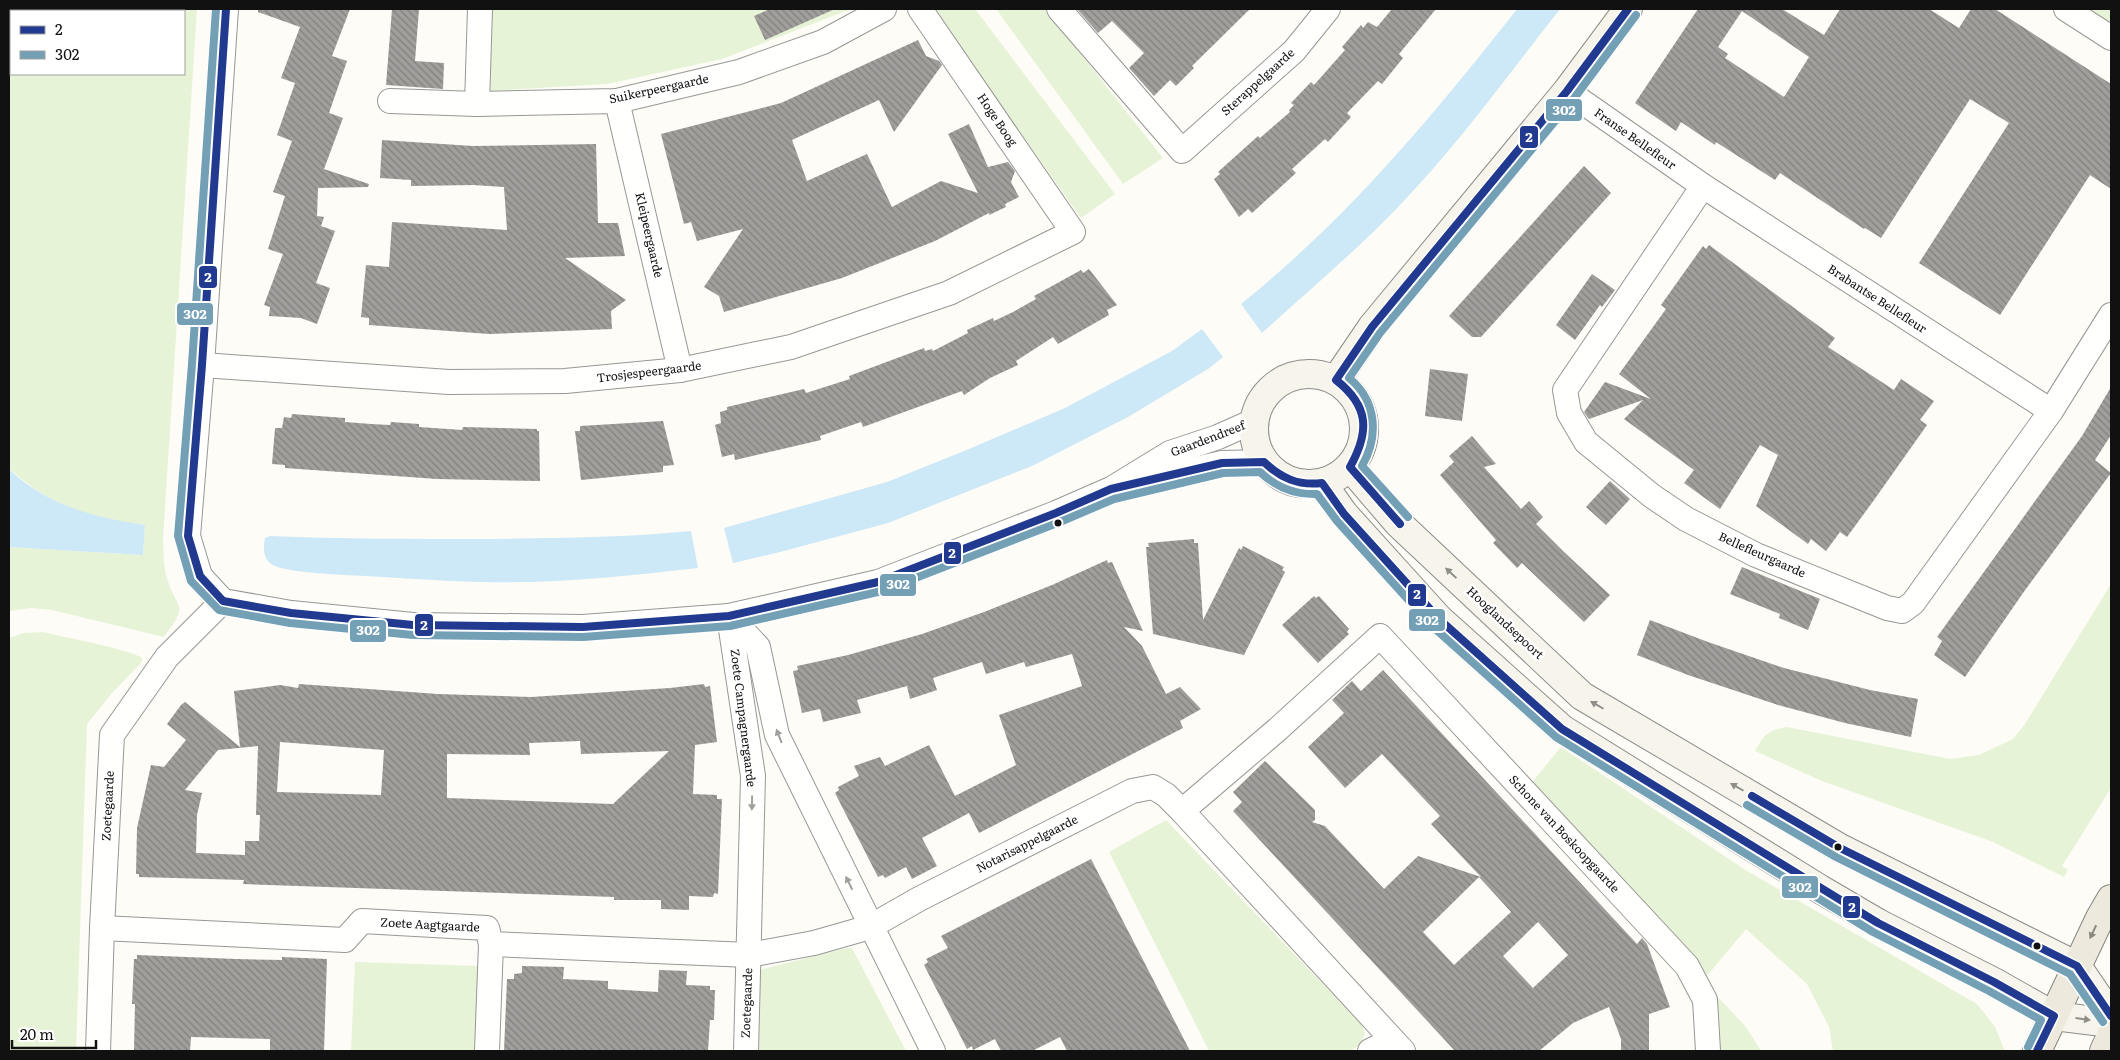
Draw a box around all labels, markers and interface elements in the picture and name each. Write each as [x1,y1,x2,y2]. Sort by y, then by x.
legend [10,10,185,75]
text: 2 [55,17,63,40]
text: 302 [55,42,80,65]
street label: Sterappelgaarde [1217,43,1298,119]
street label: Suikerpeergaarde [607,69,710,107]
street label: Hoge Boog [973,89,1022,150]
line badge: 302 [1545,98,1583,122]
text: 302 [1552,99,1576,119]
street label: Franse Bellefleur [1591,103,1681,173]
line badge: 2 [1519,125,1539,149]
text: 2 [1525,126,1533,146]
street label: Kleipeergaarde [631,190,669,279]
street label: Brabantse Bellefleur [1824,259,1931,337]
line badge: 2 [198,265,218,289]
text: 2 [204,266,212,286]
line badge: 302 [176,302,214,326]
text: 302 [183,303,207,323]
street label: Trosjespeergaarde [595,356,702,386]
street label: Gaardendreef [1168,415,1249,461]
unlabelled marker [1053,518,1063,528]
street label: Bellefleurgaarde [1716,527,1809,581]
line badge: 2 [943,541,962,565]
text: 2 [948,542,956,562]
one-way arrow [1446,567,1458,579]
line badge: 302 [879,573,917,597]
text: 302 [886,573,910,593]
street label: Hooglandsepoort [1463,582,1548,663]
line badge: 2 [1407,583,1427,607]
text: 2 [1413,583,1421,603]
line badge: 302 [1408,608,1446,632]
text: 302 [1415,609,1439,629]
line badge: 2 [414,613,434,637]
text: 2 [420,614,428,634]
line badge: 302 [349,619,387,643]
text: 302 [356,619,380,639]
street label: Zoete Campagnergaarde [727,648,761,788]
one-way arrow [1591,700,1604,709]
one-way arrow [775,729,782,744]
street label: Zoetegaarde [96,770,118,842]
street label: Schone van Boskoopgaarde [1505,770,1624,896]
one-way arrow [1731,783,1744,792]
one-way arrow [748,795,756,811]
street label: Notarisappelgaarde [973,810,1081,877]
unlabelled marker [1833,842,1843,852]
line badge: 302 [1781,875,1819,899]
one-way arrow [845,876,853,890]
text: 302 [1788,876,1812,896]
line badge: 2 [1842,895,1861,919]
text: 2 [1848,896,1856,916]
street label: Zoete Aagtgaarde [380,912,480,936]
one-way arrow [2089,925,2097,939]
unlabelled marker [2032,941,2042,951]
street label: Zoetegaarde [736,967,756,1038]
one-way arrow [2075,1016,2091,1024]
scale bar [12,1018,96,1050]
text: 20 m [20,1022,54,1045]

